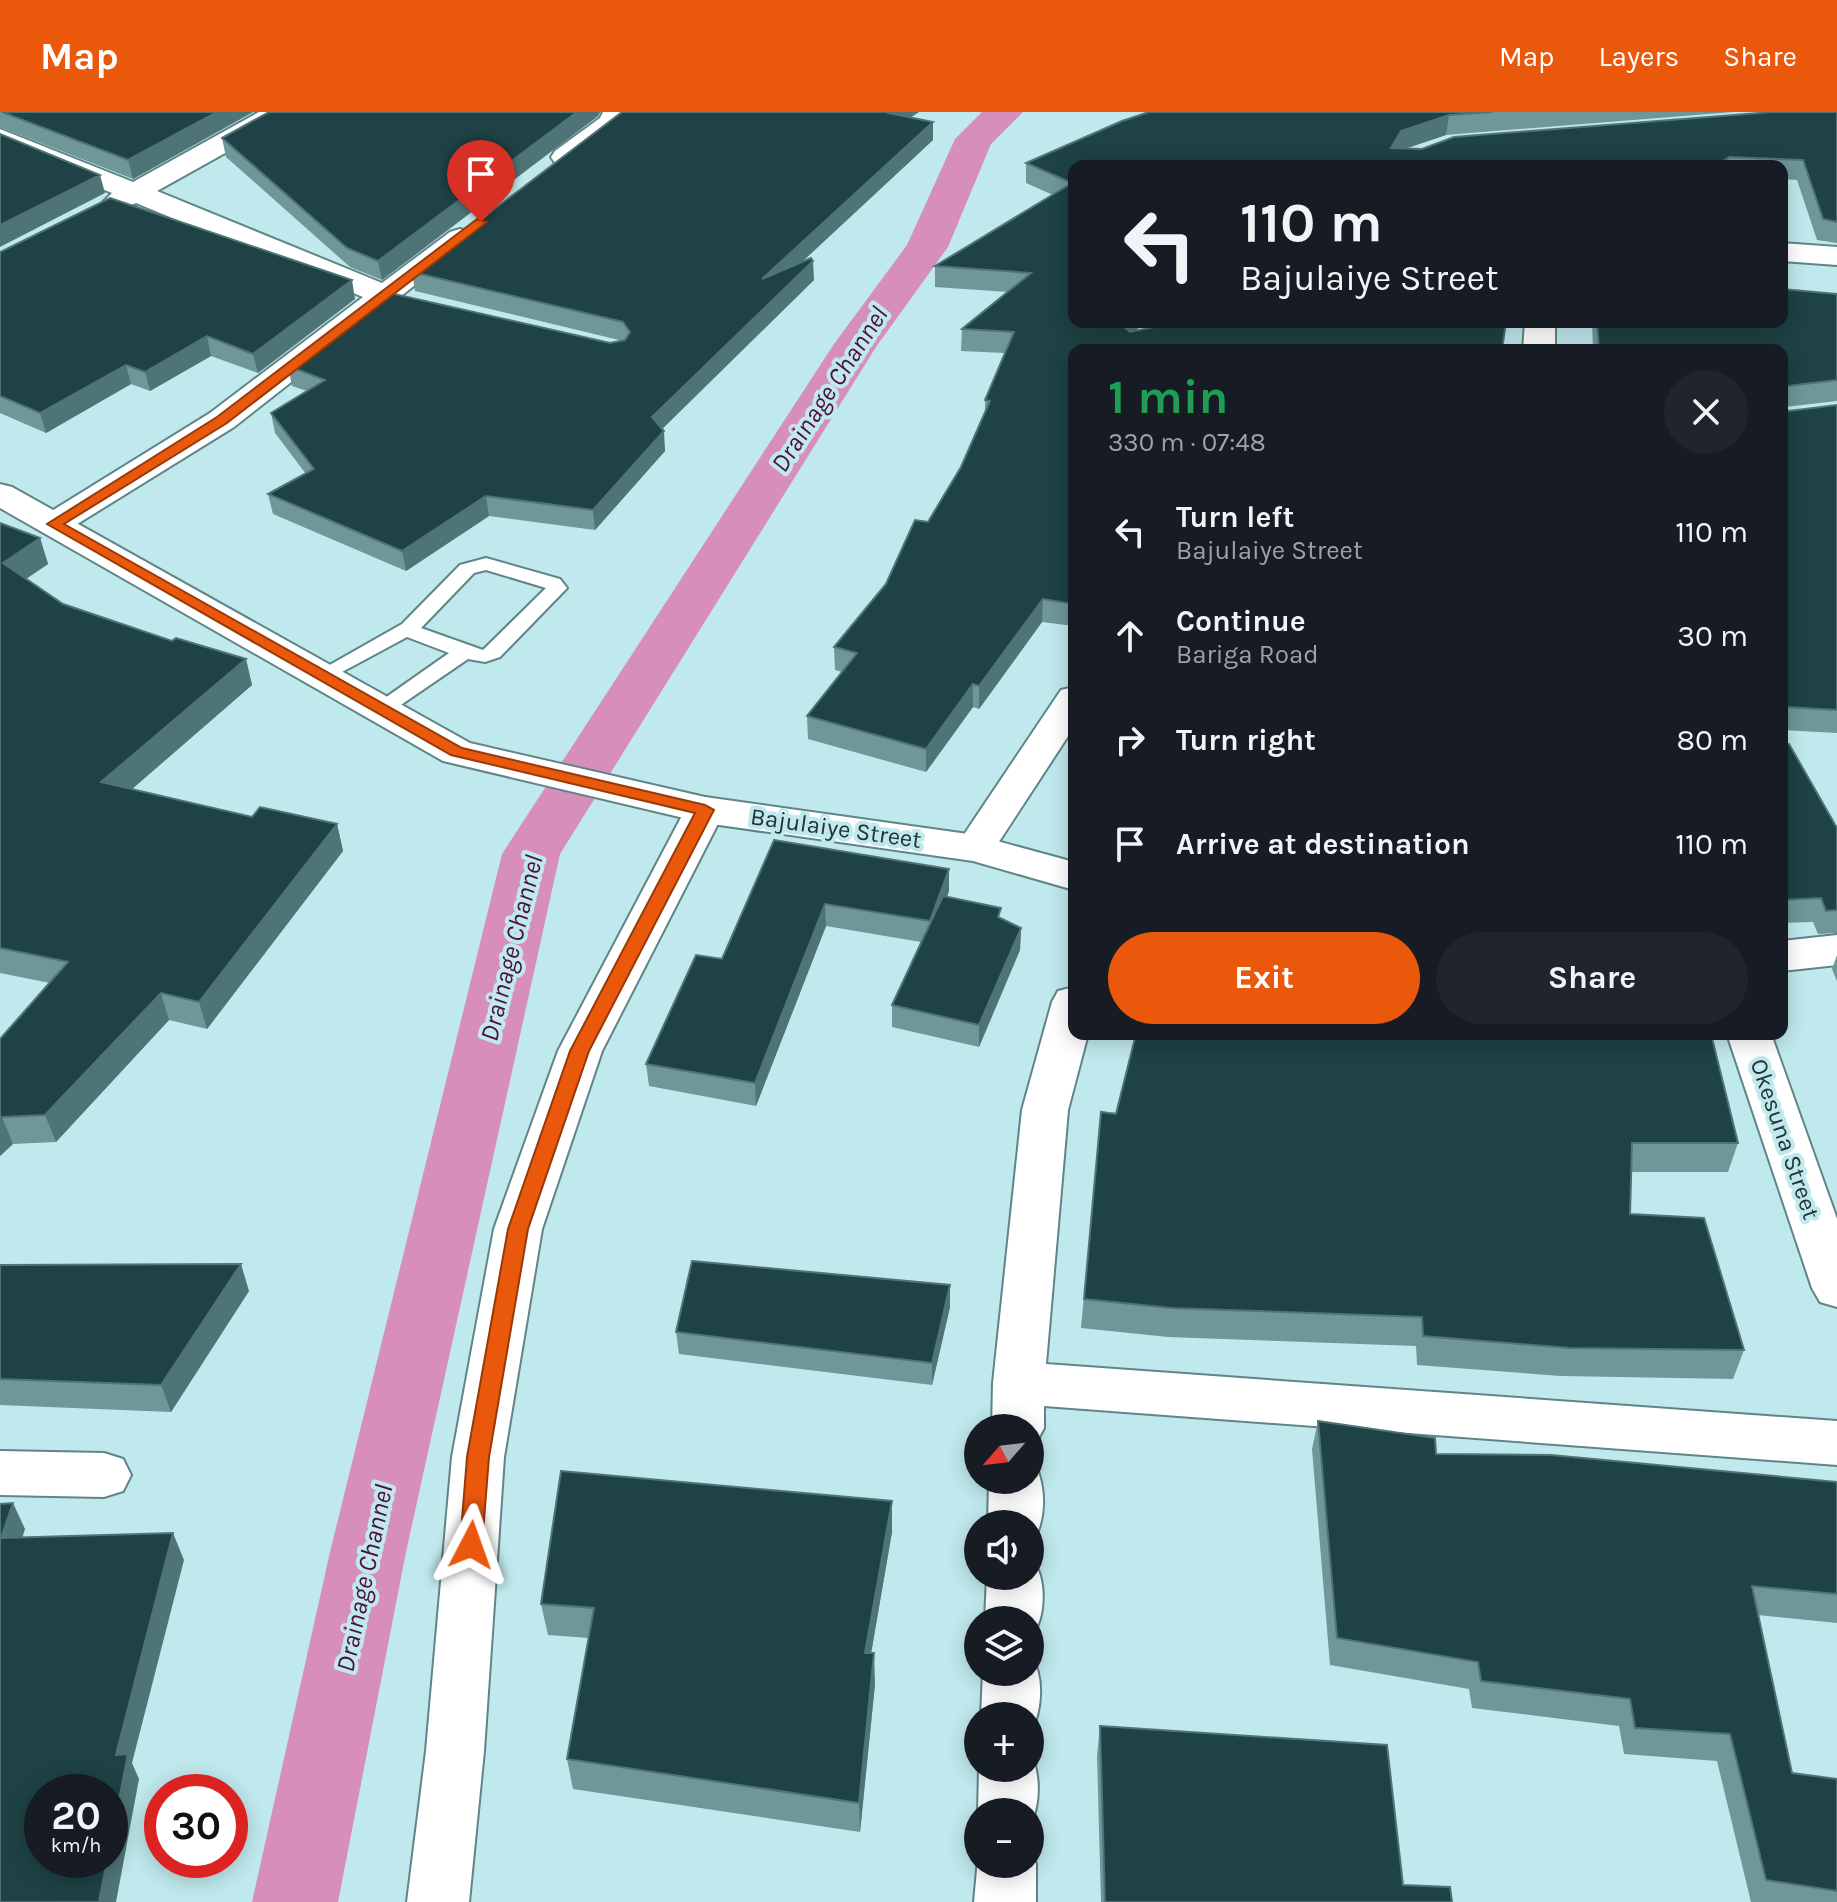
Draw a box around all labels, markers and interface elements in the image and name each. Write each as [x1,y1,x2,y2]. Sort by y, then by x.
text: Map [40,34,119,79]
text: Map [1499,40,1554,73]
text: Layers [1598,40,1679,73]
text: Share [1723,40,1797,73]
pin [447,140,515,222]
icon: arrive [459,152,503,196]
text: 110 m [1240,190,1383,255]
icon: left [1108,192,1212,296]
text: Bajulaiye Street [1240,257,1499,299]
water label: Drainage Channel [764,301,894,478]
text: 1 min [1108,369,1228,425]
button: close [1664,370,1748,454]
text: 330 m · 07:48 [1108,427,1266,458]
text: Turn left [1176,499,1294,535]
icon: left [1108,510,1152,554]
text: 110 m [1675,514,1748,550]
text: Bajulaiye Street [1176,535,1363,566]
text: Continue [1176,603,1306,639]
icon: ahead [1108,614,1152,658]
text: 30 m [1677,618,1748,654]
text: Bariga Road [1176,639,1319,670]
icon: right [1108,718,1152,762]
text: Turn right [1176,722,1316,758]
text: 80 m [1677,722,1748,758]
street label: Bajulaiye Street [749,802,923,854]
icon: arrive [1108,822,1152,866]
text: Arrive at destination [1176,826,1470,862]
text: 110 m [1675,826,1748,862]
water label: Drainage Channel [473,852,550,1045]
button: Exit [1108,932,1420,1024]
button: Share [1436,932,1748,1024]
street label: Okesuna Street [1744,1055,1826,1223]
north arrow [964,1414,1044,1494]
map controls [964,1414,1044,1878]
water label: Drainage Channel [329,1481,400,1675]
position arrow [429,1503,513,1587]
button: sound [964,1510,1044,1590]
button: layers [964,1606,1044,1686]
button: + [964,1702,1044,1782]
speed limit sign: 30 [144,1774,248,1878]
text: 20 [51,1792,101,1839]
button: − [964,1798,1044,1878]
text: km/h [51,1834,101,1857]

